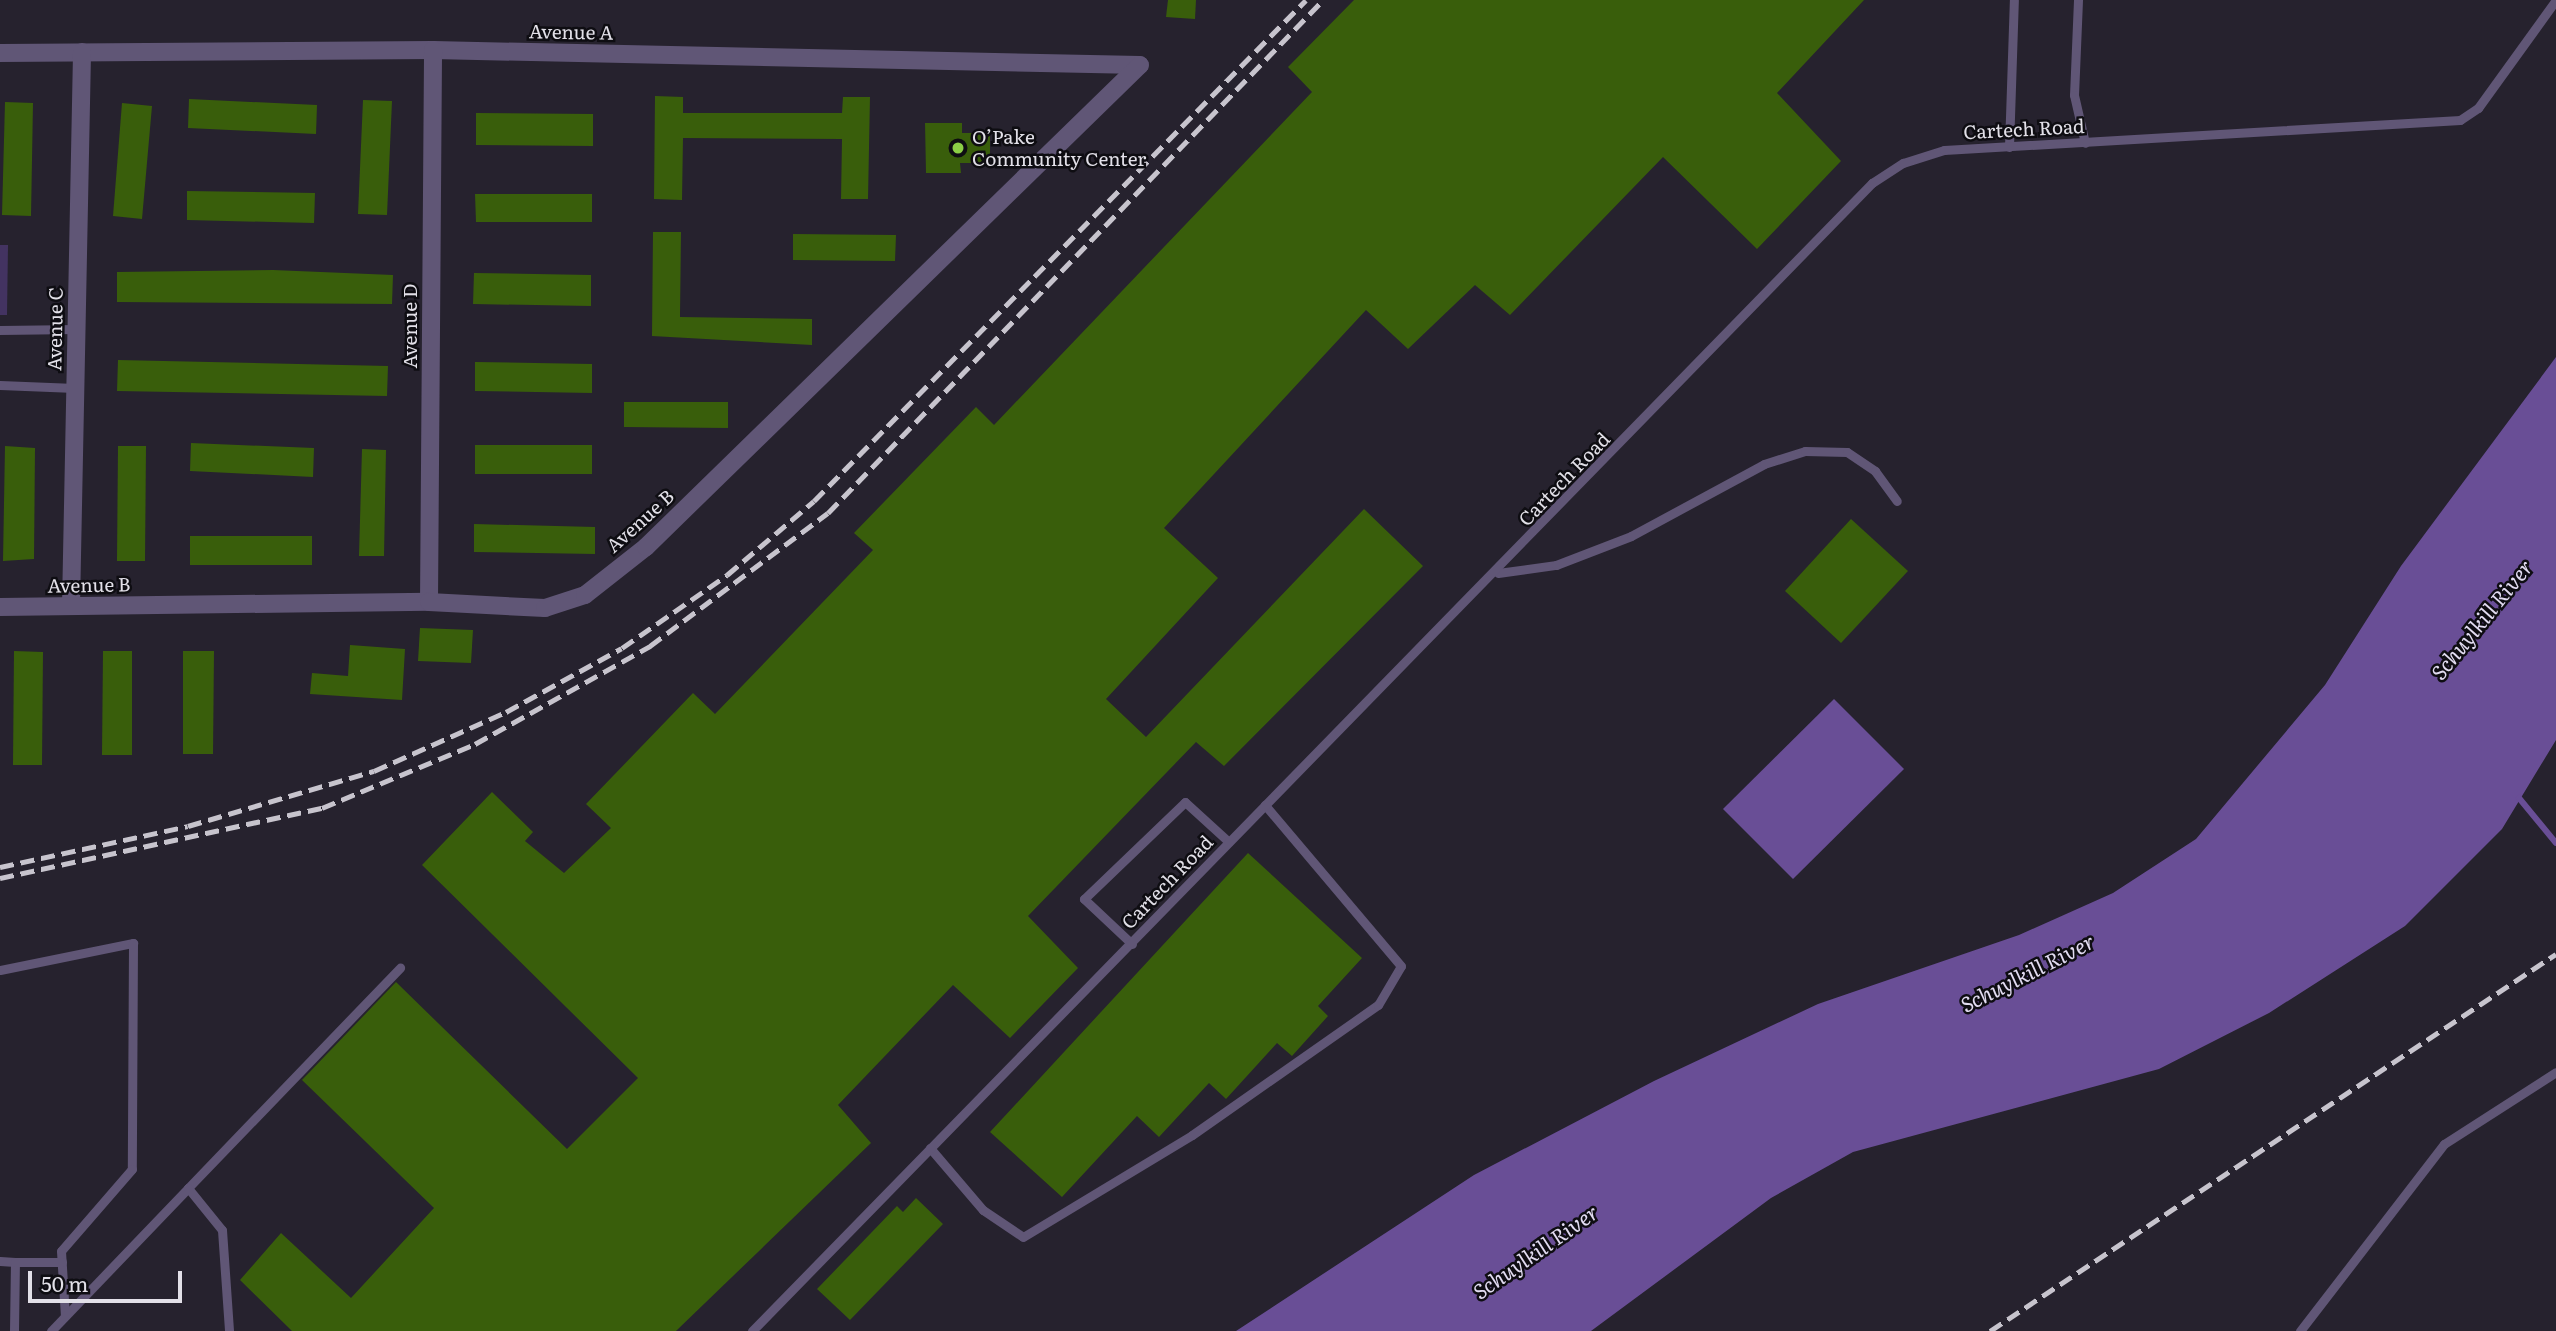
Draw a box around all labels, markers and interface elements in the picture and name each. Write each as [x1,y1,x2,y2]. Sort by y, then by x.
street label: Avenue A [529,20,613,44]
street label: Cartech Road [1963,114,2085,144]
place label: O’Pake Community Center [972,126,1146,170]
marker: O’Pake Community Center [950,140,966,156]
street label: Avenue D [399,283,421,369]
street label: Avenue C [43,287,67,371]
street label: Cartech Road [1514,427,1614,531]
street label: Avenue B [602,485,678,557]
water label: Schuylkill River [2425,554,2537,684]
street label: Avenue B [47,573,131,597]
street label: Cartech Road [1117,830,1217,934]
water label: Schuylkill River [1956,927,2098,1017]
water label: Schuylkill River [1468,1199,1602,1303]
scale bar [32,1258,186,1302]
text: 50 m [41,1267,88,1298]

